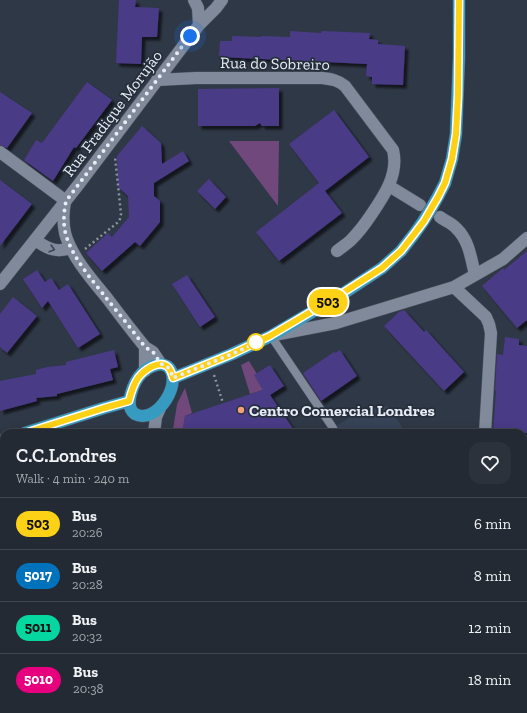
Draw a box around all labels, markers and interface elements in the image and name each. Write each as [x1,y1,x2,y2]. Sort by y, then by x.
your location [180,26,200,46]
street label: Rua Fradique Morujão [59,46,166,180]
street label: Rua do Sobreiro [220,53,330,74]
one-way arrow [49,244,56,253]
line badge: 503 [305,289,351,315]
text: 503 [317,293,339,310]
unlabelled marker [247,333,265,351]
place label: Centro Comercial Londres [249,401,435,420]
marker: Centro Comercial Londres [236,405,246,415]
button: heart [469,442,511,484]
text: C.C.Londres [16,444,117,467]
text: Walk · 4 min · 240 m [16,471,129,486]
text: Bus [72,507,97,525]
text: 503 [27,515,49,532]
text: 6 min [474,515,511,533]
text: 20:26 [72,525,103,540]
text: Bus [72,559,97,577]
text: 5017 [24,567,52,584]
text: 8 min [474,567,511,585]
text: 20:28 [72,577,103,592]
text: Bus [72,611,97,629]
text: 5011 [25,619,51,636]
text: 12 min [468,619,511,637]
text: 20:32 [72,629,102,644]
text: Bus [73,663,98,681]
text: 5010 [24,671,53,688]
text: 18 min [468,671,511,689]
text: 20:38 [73,681,104,696]

